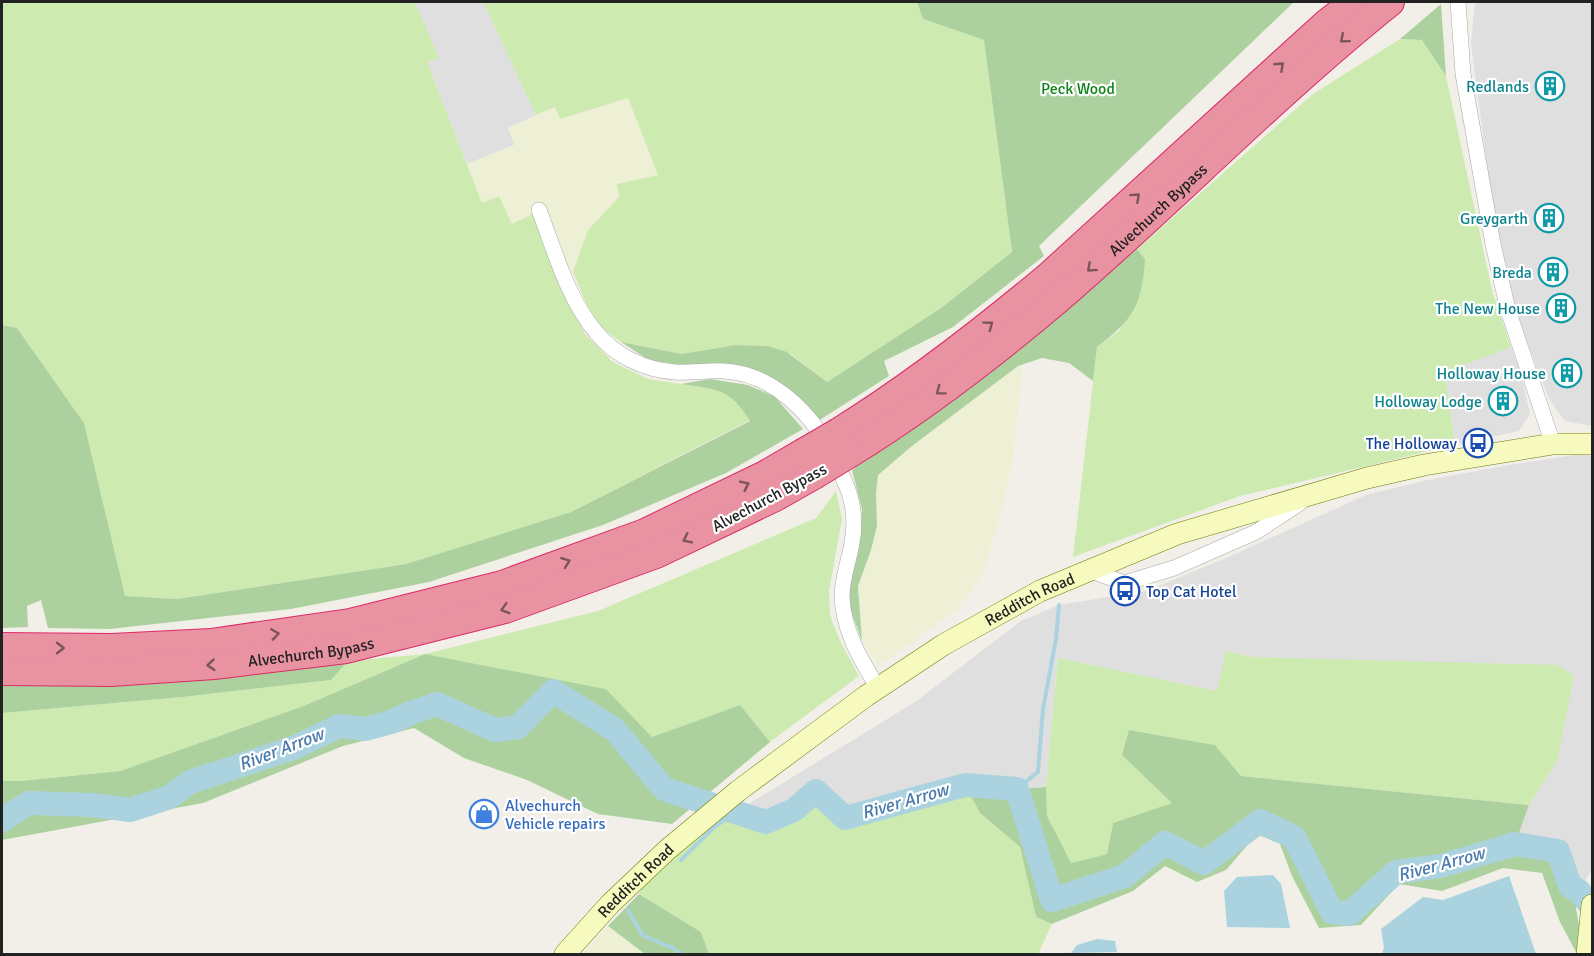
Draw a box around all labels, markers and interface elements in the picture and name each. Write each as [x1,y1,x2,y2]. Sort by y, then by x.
one-way arrow [1340,31,1351,42]
one-way arrow [1274,62,1284,73]
building icon: Redlands [1534,70,1566,102]
place label: Redlands [1466,77,1529,97]
park label: Peck Wood [1041,79,1115,99]
street label: Alvechurch Bypass [1105,160,1212,261]
one-way arrow [1129,193,1140,204]
building icon: Greygarth [1533,202,1565,234]
place label: Greygarth [1460,209,1528,229]
building icon: Breda [1537,256,1569,288]
one-way arrow [1087,261,1098,272]
place label: Breda [1492,263,1532,283]
building icon: The New House [1545,292,1577,324]
place label: The New House [1435,299,1540,319]
one-way arrow [983,322,994,333]
building icon: Holloway House [1551,357,1583,389]
place label: Holloway House [1436,364,1546,384]
one-way arrow [936,384,947,395]
building icon: Holloway Lodge [1487,385,1519,417]
place label: Holloway Lodge [1374,392,1482,412]
bus stop icon: The Holloway [1462,427,1494,459]
place label: The Holloway [1366,434,1458,454]
street label: Alvechurch Bypass [709,459,830,537]
one-way arrow [738,480,749,492]
one-way arrow [683,532,694,544]
one-way arrow [560,557,571,569]
street label: Redditch Road [981,569,1078,631]
bus stop icon: Top Cat Hotel [1109,575,1141,607]
place label: Top Cat Hotel [1146,582,1237,602]
one-way arrow [500,601,511,614]
one-way arrow [271,628,280,640]
street label: Alvechurch Bypass [247,633,376,672]
one-way arrow [55,642,64,654]
one-way arrow [206,658,216,671]
water label: River Arrow [235,722,328,775]
water label: River Arrow [859,778,953,824]
place label: Alvechurch Vehicle repairs [505,796,605,834]
shop icon: Alvechurch Vehicle repairs [468,798,500,830]
street label: Redditch Road [594,840,678,922]
water label: River Arrow [1395,841,1489,886]

